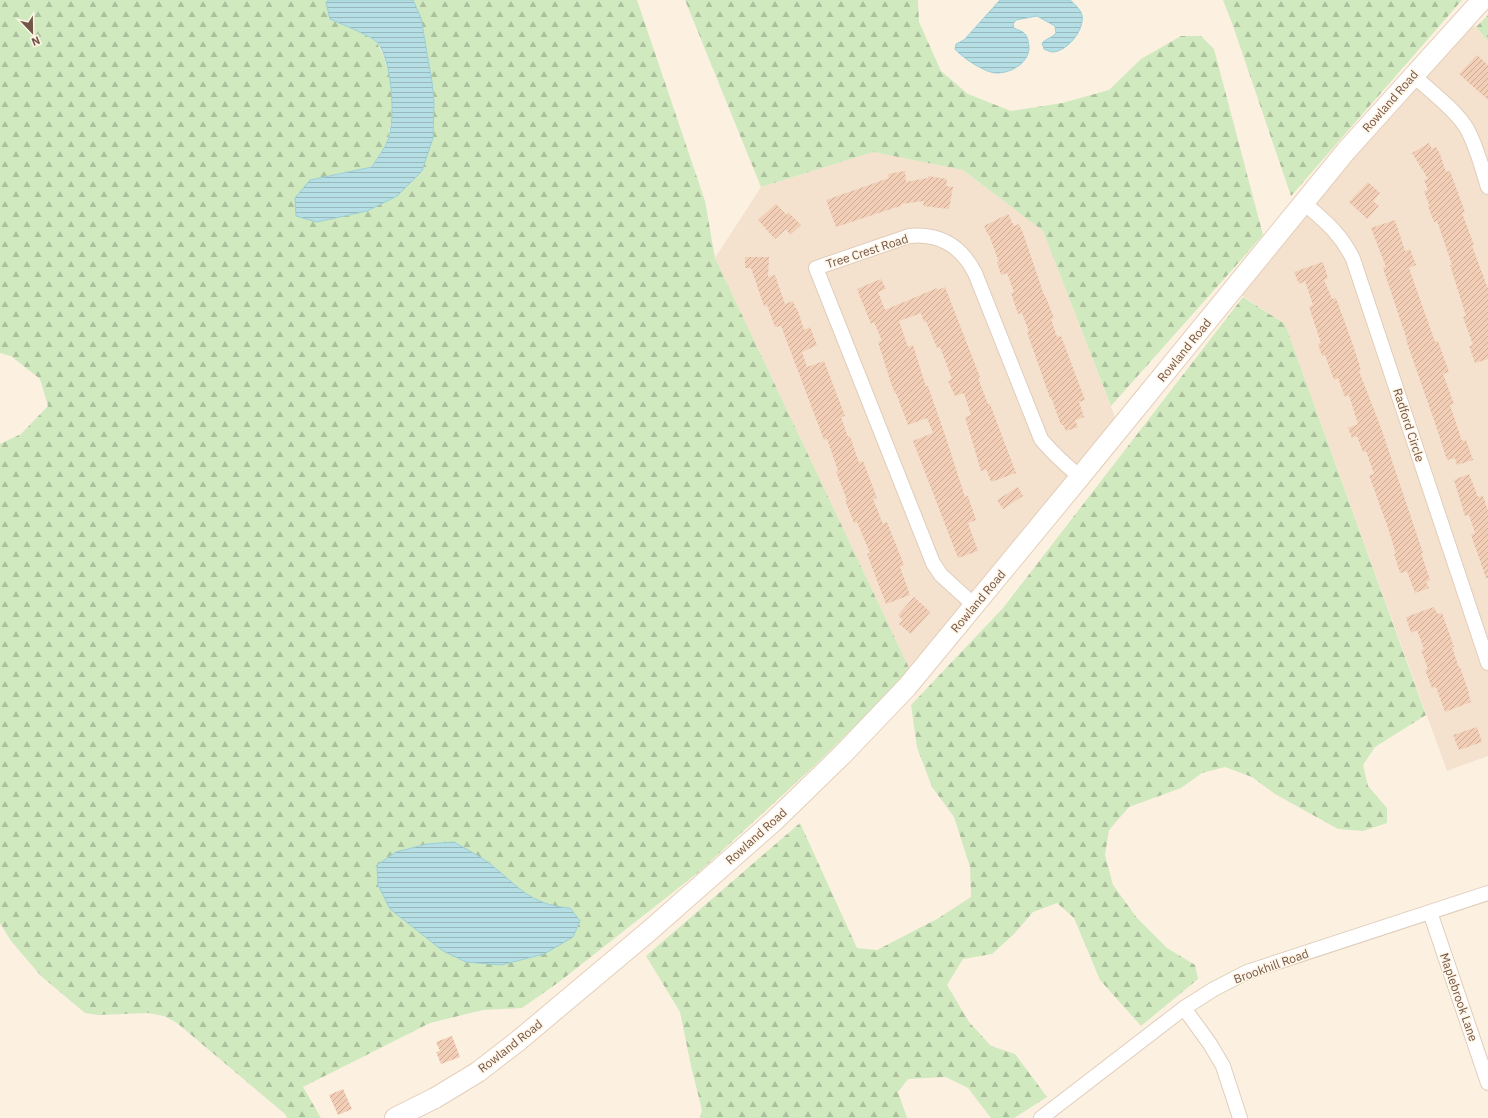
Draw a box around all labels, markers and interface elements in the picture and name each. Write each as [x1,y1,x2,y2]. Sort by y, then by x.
north arrow [12,12,52,52]
text: N [29,33,42,49]
street label: Rowland Road [1359,67,1421,135]
street label: Tree Crest Road [824,231,910,271]
street label: Rowland Road [1154,315,1214,385]
street label: Radford Circle [1390,386,1428,464]
street label: Rowland Road [947,567,1009,635]
street label: Rowland Road [722,805,790,867]
street label: Brookhill Road [1231,946,1311,986]
street label: Maplebrook Lane [1437,951,1481,1044]
street label: Rowland Road [475,1016,545,1076]

